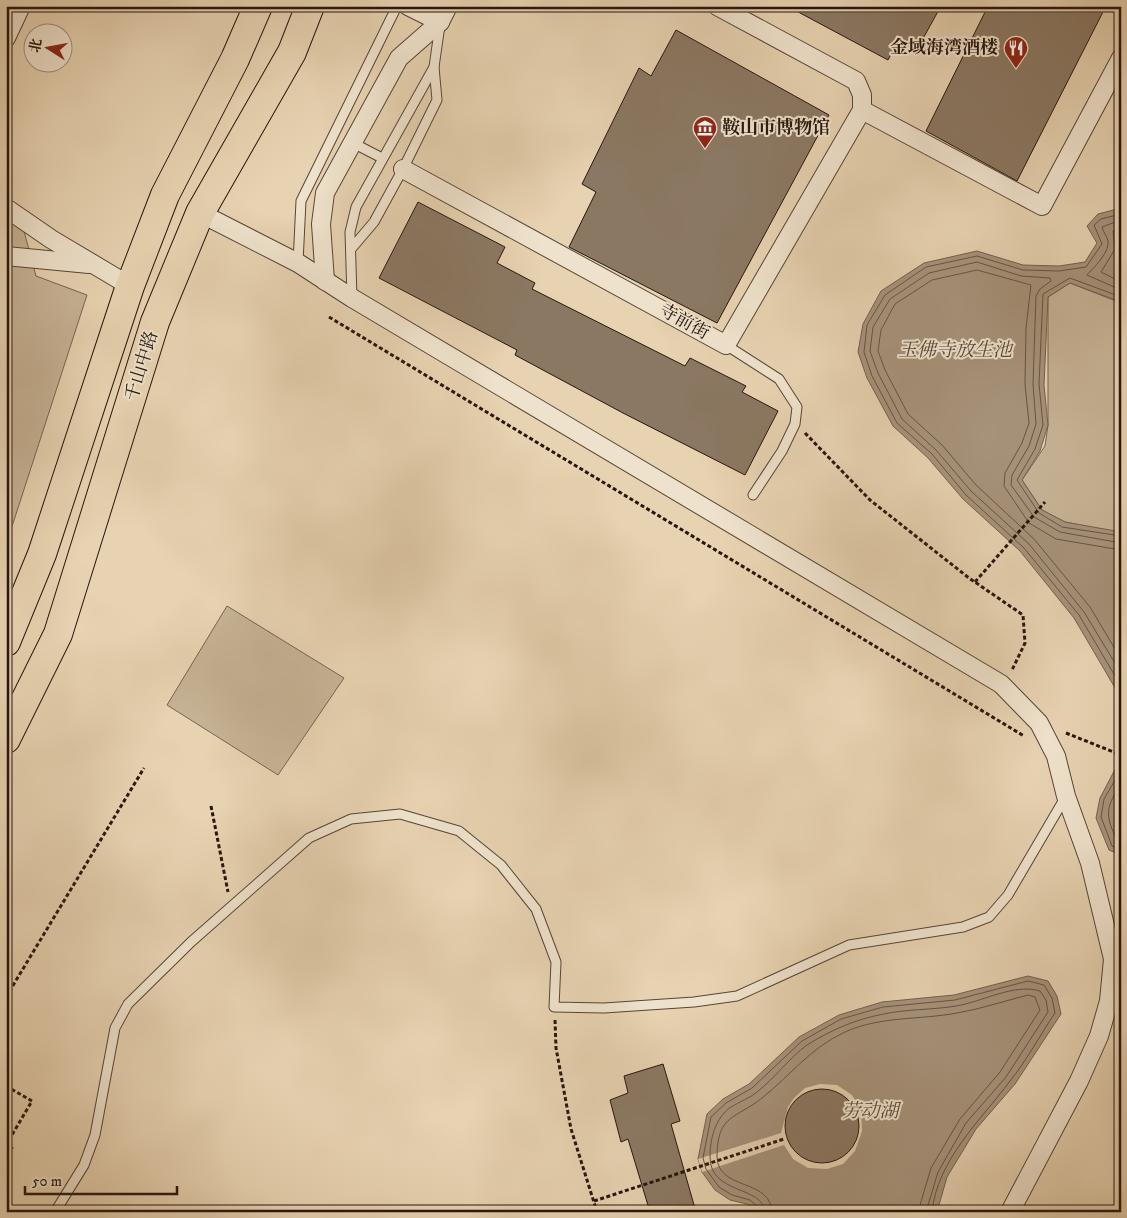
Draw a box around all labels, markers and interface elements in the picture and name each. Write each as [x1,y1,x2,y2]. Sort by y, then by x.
north arrow [22,22,72,72]
restaurant icon: 金域海湾酒楼 [1003,35,1029,69]
text: 北 [26,37,46,54]
place label: 金域海湾酒楼 [890,37,998,59]
museum icon: 鞍山市博物馆 [692,115,718,149]
place label: 鞍山市博物馆 [722,117,830,139]
street label: 寺前街 [655,299,713,345]
street label: 千山中路 [121,328,163,404]
water label: 玉佛寺放生池 [898,339,1014,362]
water label: 劳动湖 [841,1100,901,1123]
scale bar [25,1163,178,1195]
text: 50 m [32,1172,62,1191]

